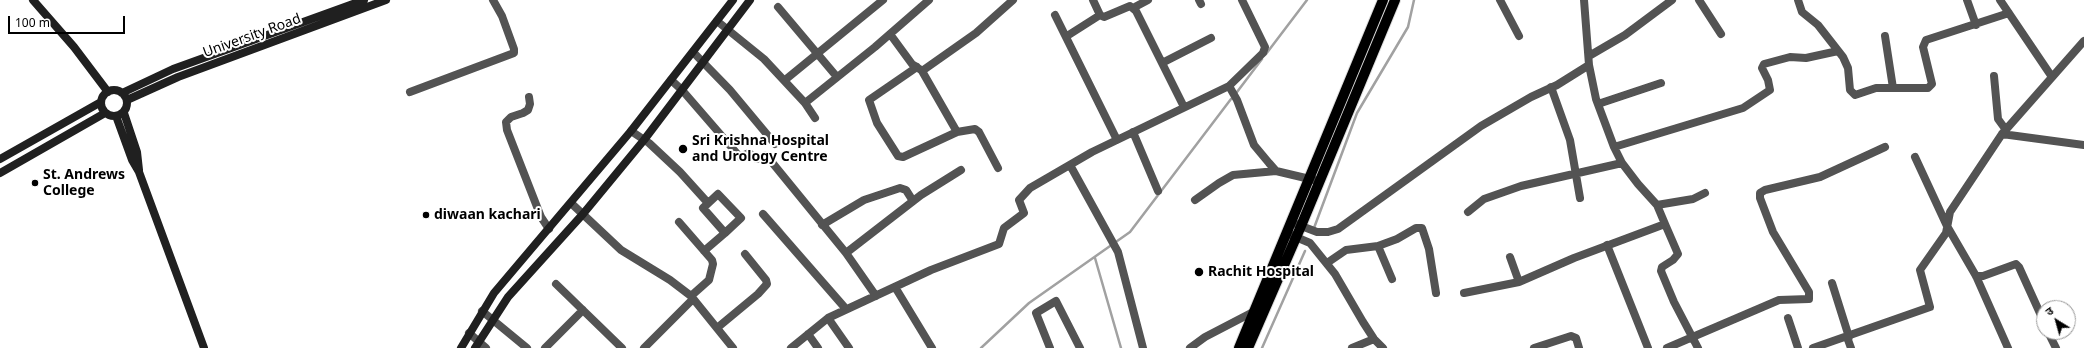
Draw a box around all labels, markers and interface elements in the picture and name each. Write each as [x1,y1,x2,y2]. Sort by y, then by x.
scale bar [10,8,127,34]
street label: University Road [201,10,303,62]
text: 100 m [15,14,50,31]
place label: Sri Krishna Hospital and Urology Centre [692,133,829,166]
marker: Sri Krishna Hospital and Urology Centre [677,143,689,155]
place label: St. Andrews College [43,167,125,200]
marker: St. Andrews College [30,178,40,188]
place label: diwaan kachari [434,207,541,223]
marker: diwaan kachari [421,210,431,220]
place label: Rachit Hospital [1208,264,1314,280]
marker: Rachit Hospital [1193,266,1205,278]
north arrow [2036,300,2076,340]
text: उ [2042,303,2056,319]

